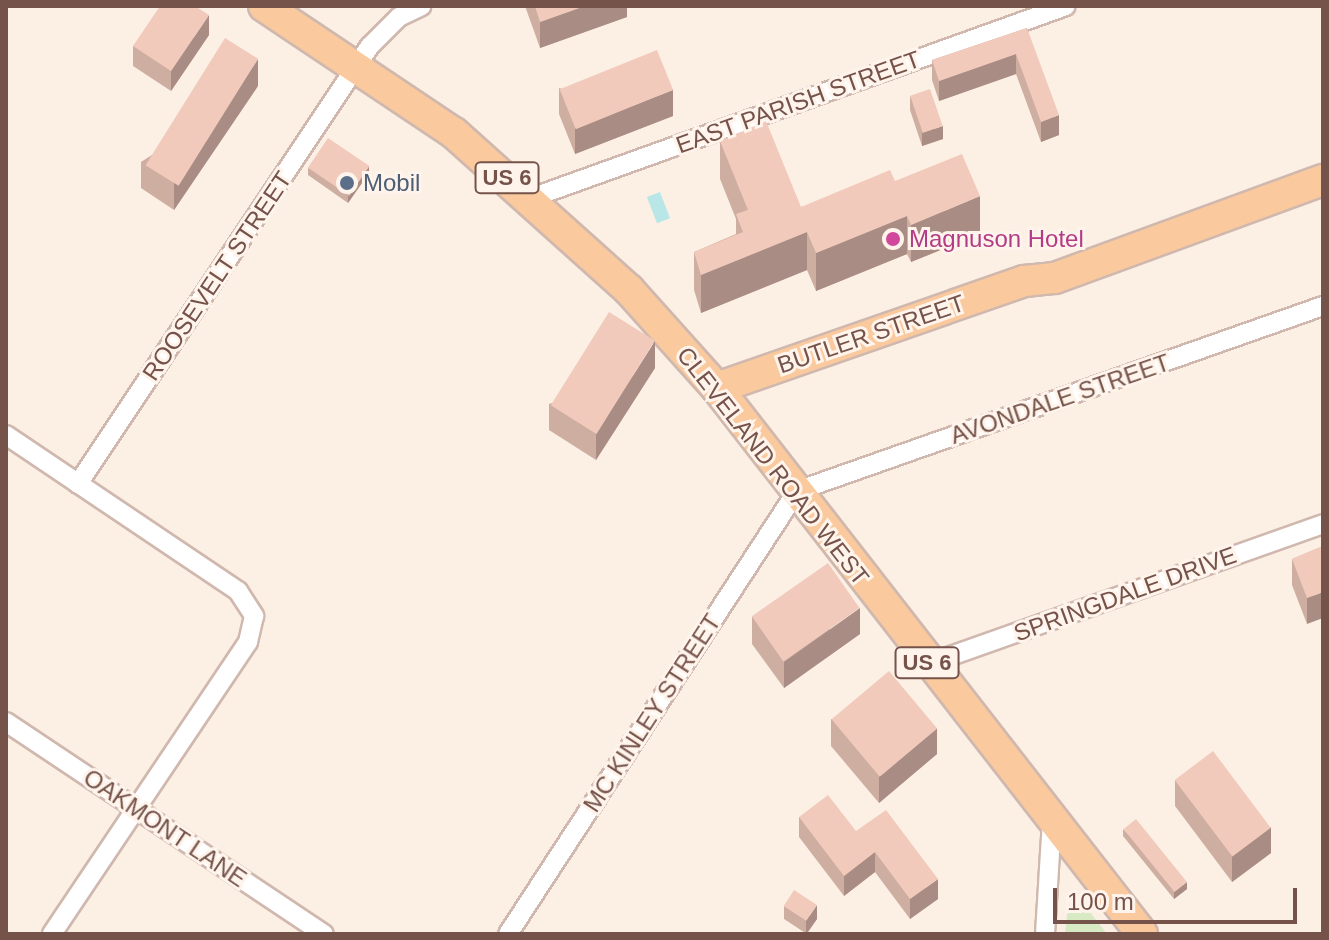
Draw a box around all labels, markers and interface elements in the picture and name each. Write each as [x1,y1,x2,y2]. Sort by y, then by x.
street label: EAST PARISH STREET [672,44,924,160]
road number: US 6 [473,160,541,196]
street label: ROOSEVELT STREET [136,166,298,386]
place label: Mobil [363,169,420,197]
marker: Mobil [338,174,356,192]
place label: Magnuson Hotel [909,225,1084,253]
marker: Magnuson Hotel [884,230,902,248]
street label: BUTLER STREET [774,288,968,380]
street label: CLEVELAND ROAD WEST [671,341,875,591]
street label: AVONDALE STREET [946,348,1174,450]
street label: SPRINGDALE DRIVE [1010,540,1240,648]
street label: MC KINLEY STREET [577,608,727,818]
road number: US 6 [893,645,961,681]
street label: OAKMONT LANE [78,763,252,893]
scale bar [1057,872,1301,922]
text: 100 m [1067,888,1134,915]

